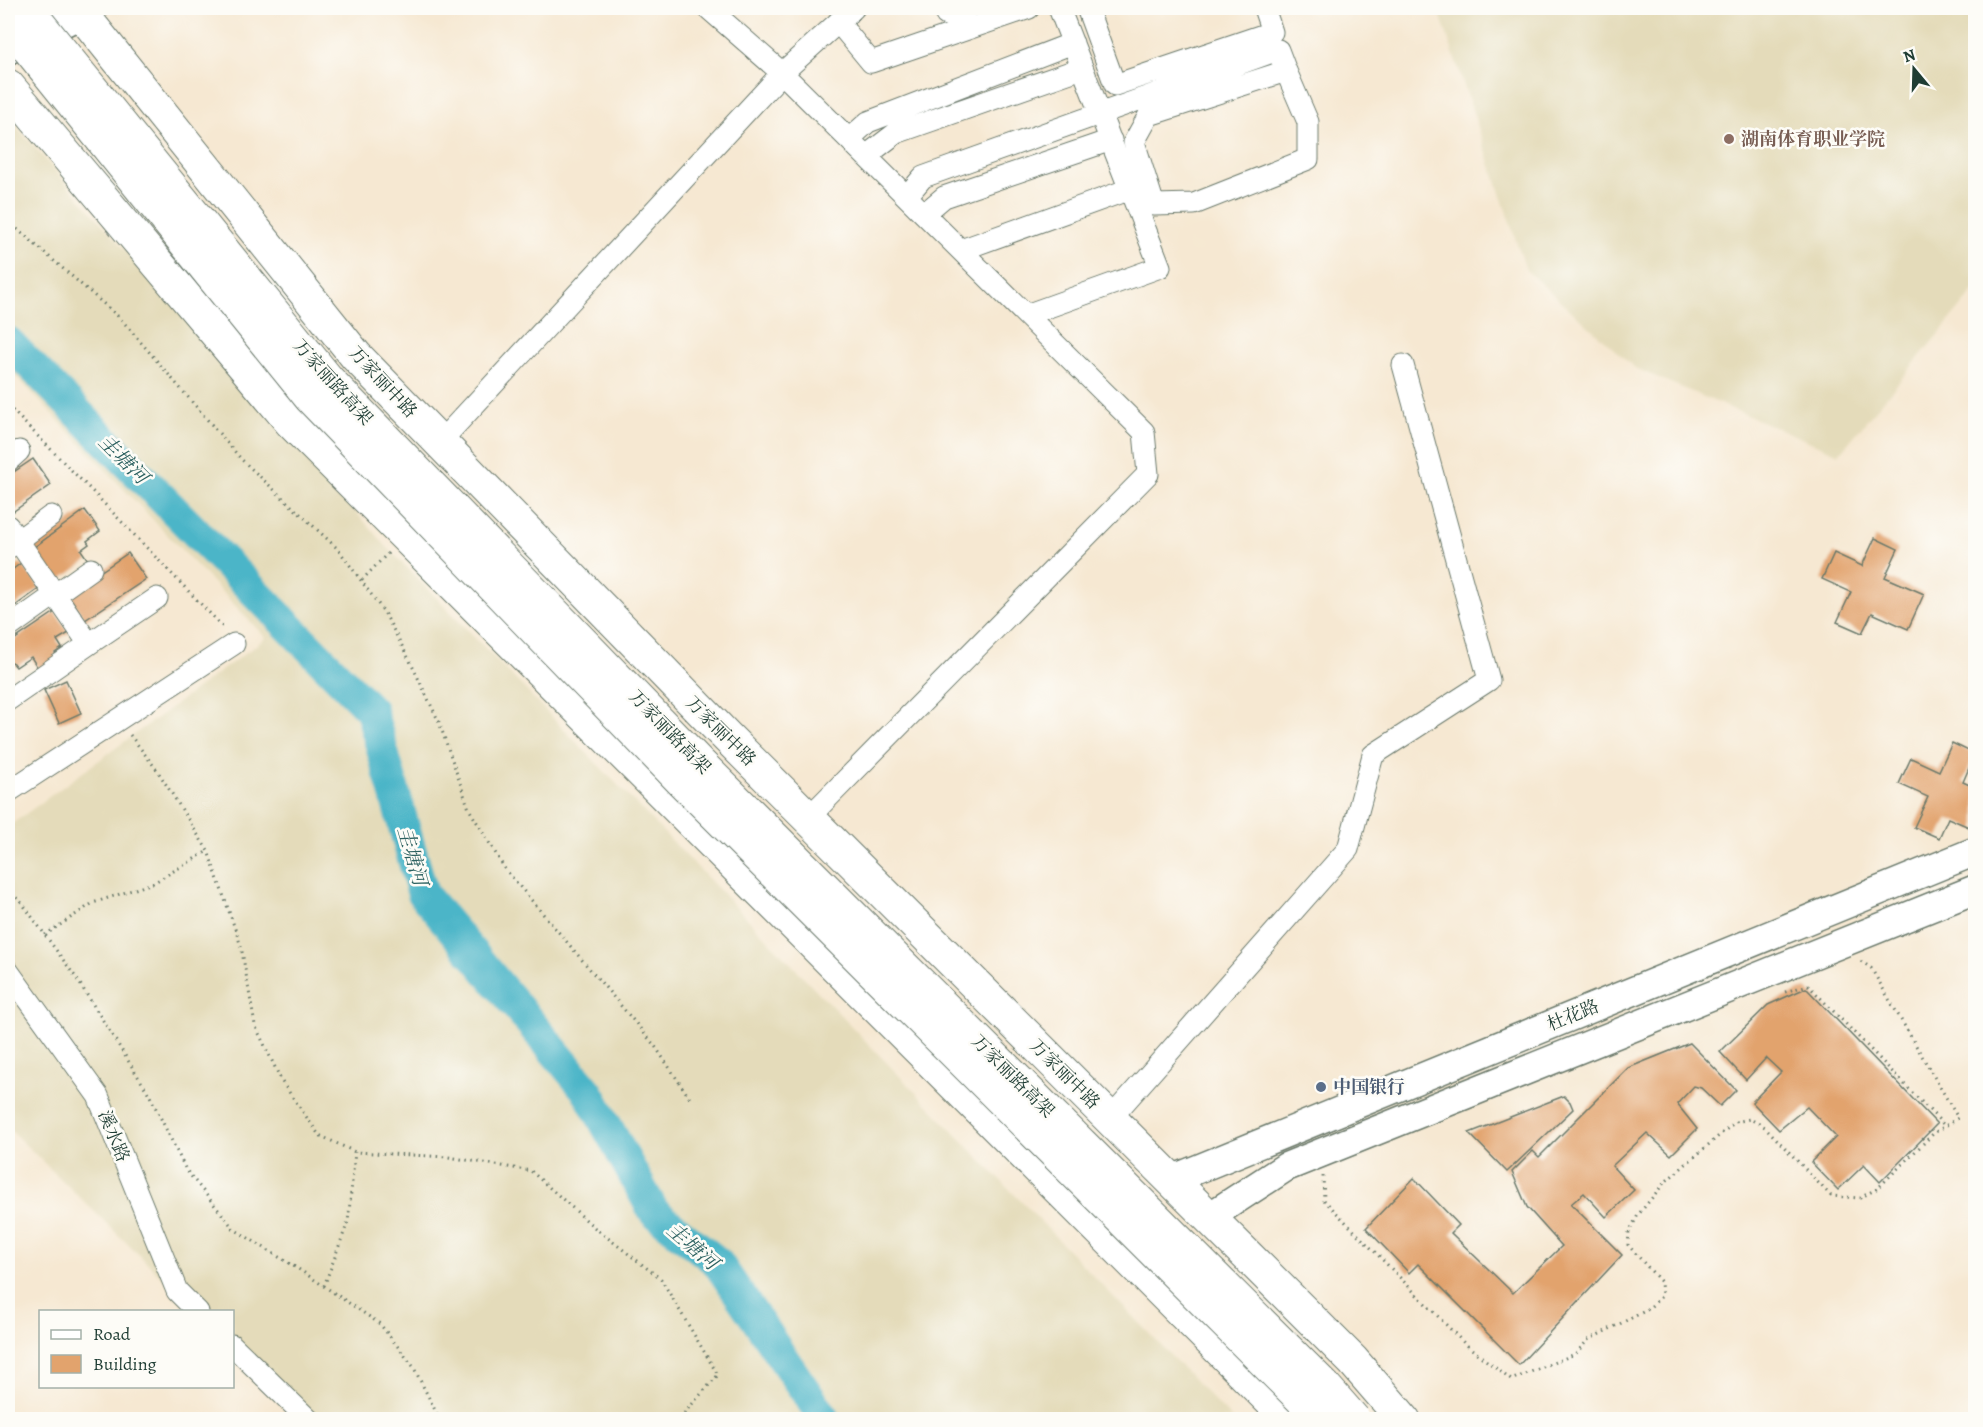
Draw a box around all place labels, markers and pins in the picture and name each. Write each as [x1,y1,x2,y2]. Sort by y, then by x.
place label: 湖南体育职业学院 [1741,127,1885,151]
marker: 湖南体育职业学院 [1722,132,1736,146]
place label: 中国银行 [1333,1075,1405,1099]
marker: 中国银行 [1314,1080,1328,1094]

